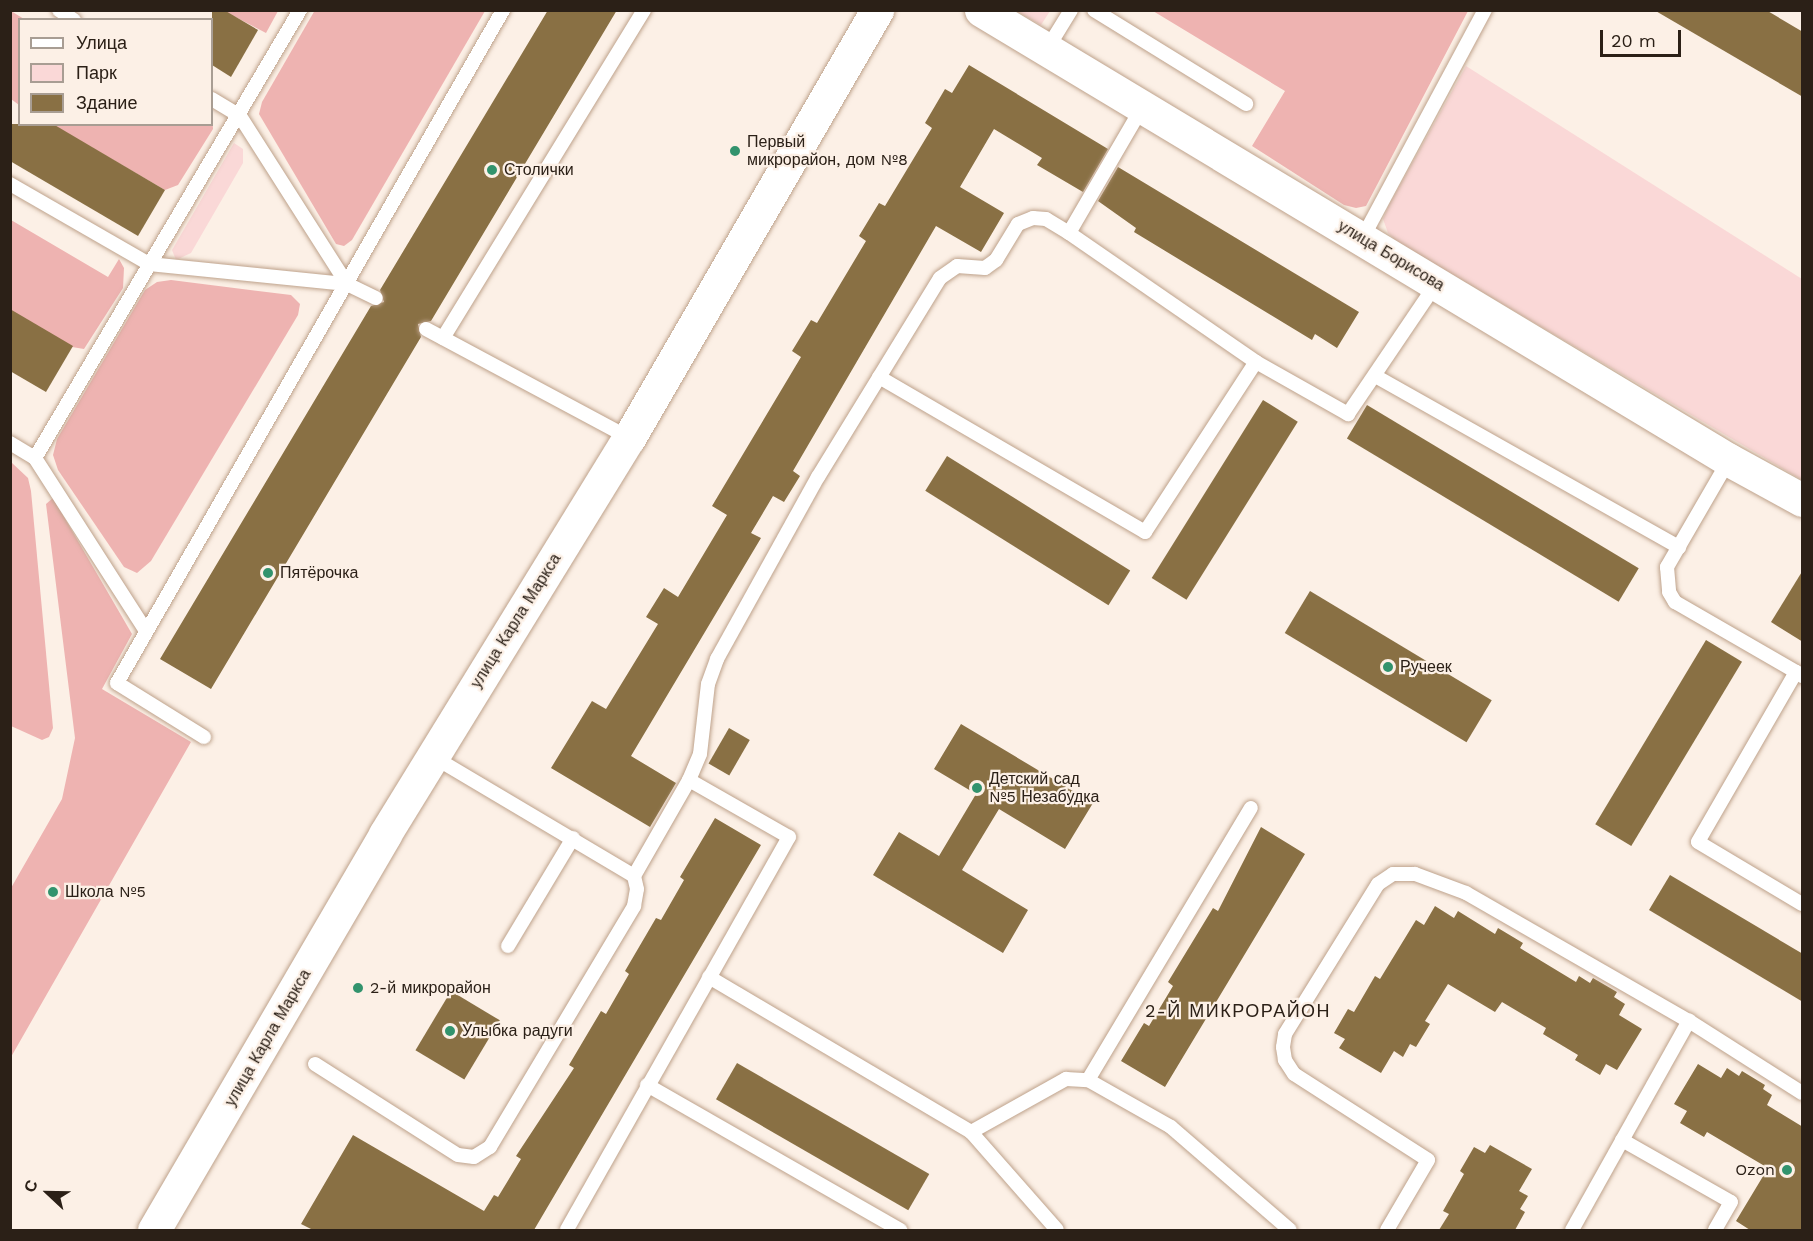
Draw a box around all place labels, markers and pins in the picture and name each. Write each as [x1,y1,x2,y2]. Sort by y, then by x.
place label: Первый микрорайон, дом №8 [747,132,908,170]
marker: Первый микрорайон, дом №8 [728,144,742,158]
place label: Столички [504,160,574,180]
marker: Столички [485,163,499,177]
place label: Пятёрочка [280,563,358,583]
marker: Пятёрочка [261,566,275,580]
place label: Ручеек [1400,657,1452,677]
marker: Ручеек [1381,660,1395,674]
place label: Детский сад №5 Незабудка [989,769,1099,807]
marker: Детский сад №5 Незабудка [970,781,984,795]
place label: Школа №5 [65,882,146,902]
marker: Школа №5 [46,885,60,899]
place label: 2-й микрорайон [370,978,491,998]
marker: 2-й микрорайон [351,981,365,995]
place label: Улыбка радуги [462,1021,573,1041]
marker: Улыбка радуги [443,1024,457,1038]
place label: Ozon [1735,1160,1775,1180]
marker: Ozon [1780,1163,1794,1177]

